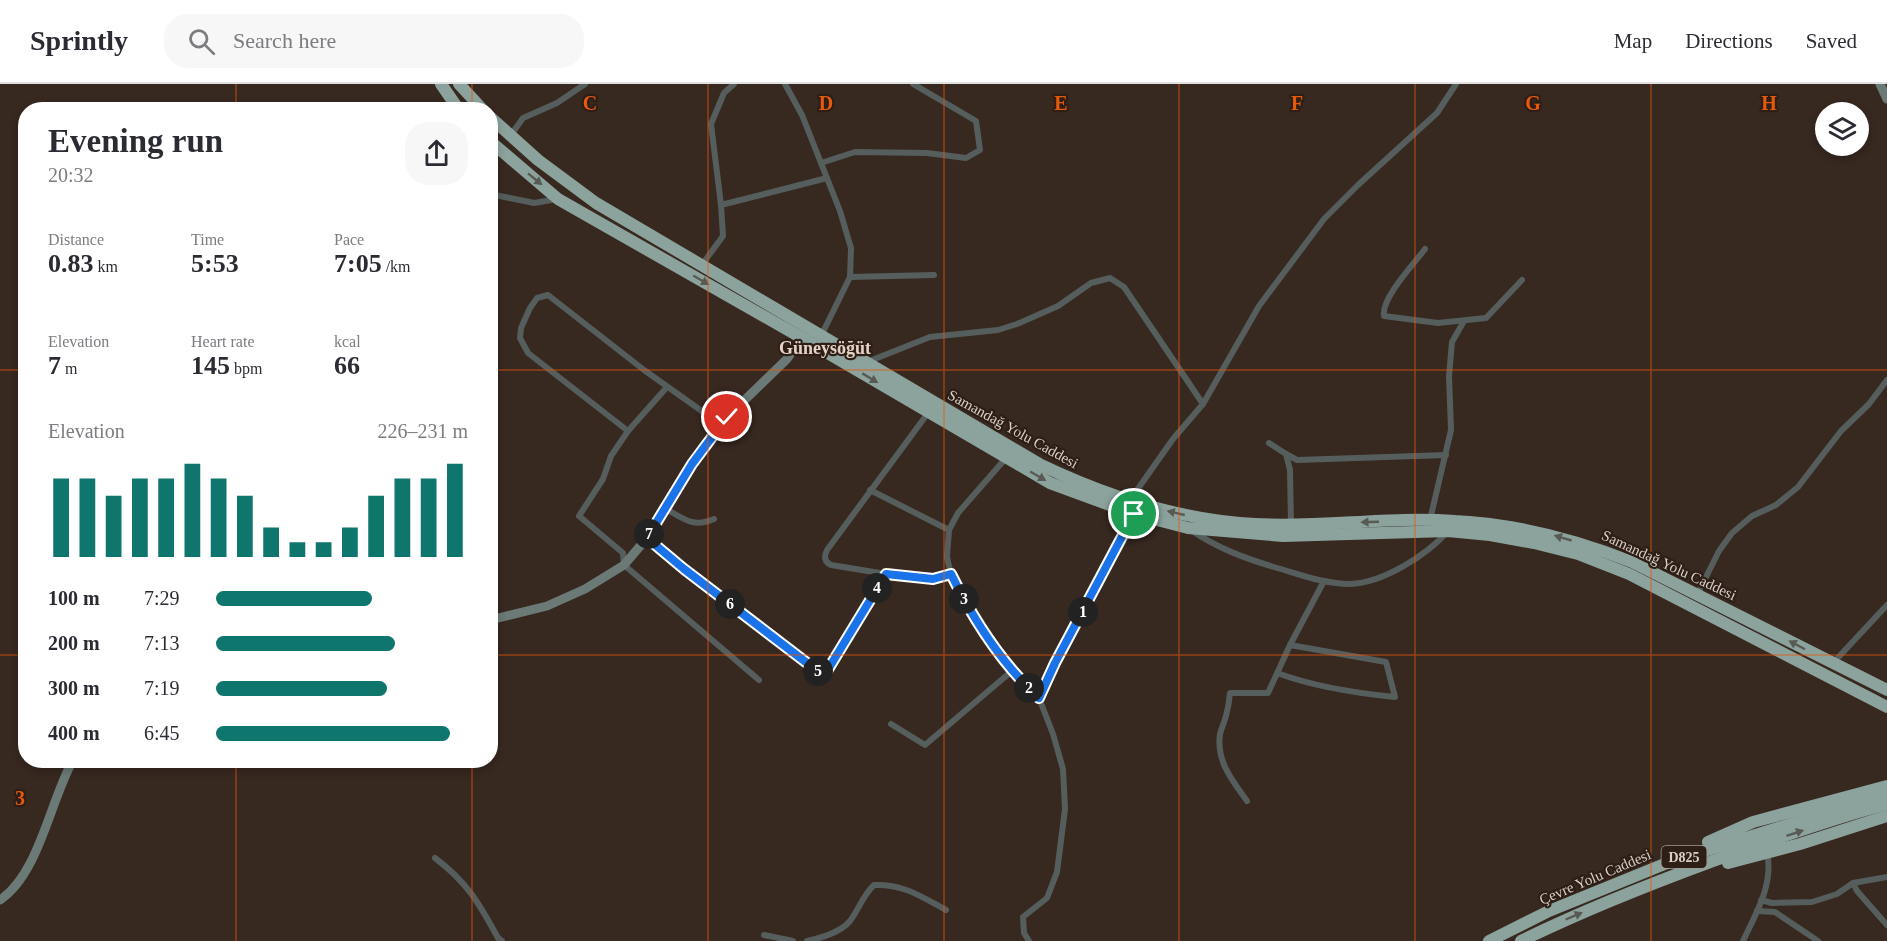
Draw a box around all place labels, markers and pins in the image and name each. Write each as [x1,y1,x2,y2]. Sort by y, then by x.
pin [701,391,752,442]
pin [1108,488,1159,539]
pin: 7 [634,519,664,549]
pin: 4 [862,573,892,603]
pin: 3 [949,584,979,614]
pin: 6 [715,589,745,619]
pin: 1 [1068,597,1098,627]
pin: 5 [803,656,833,686]
pin: 2 [1014,673,1044,703]

